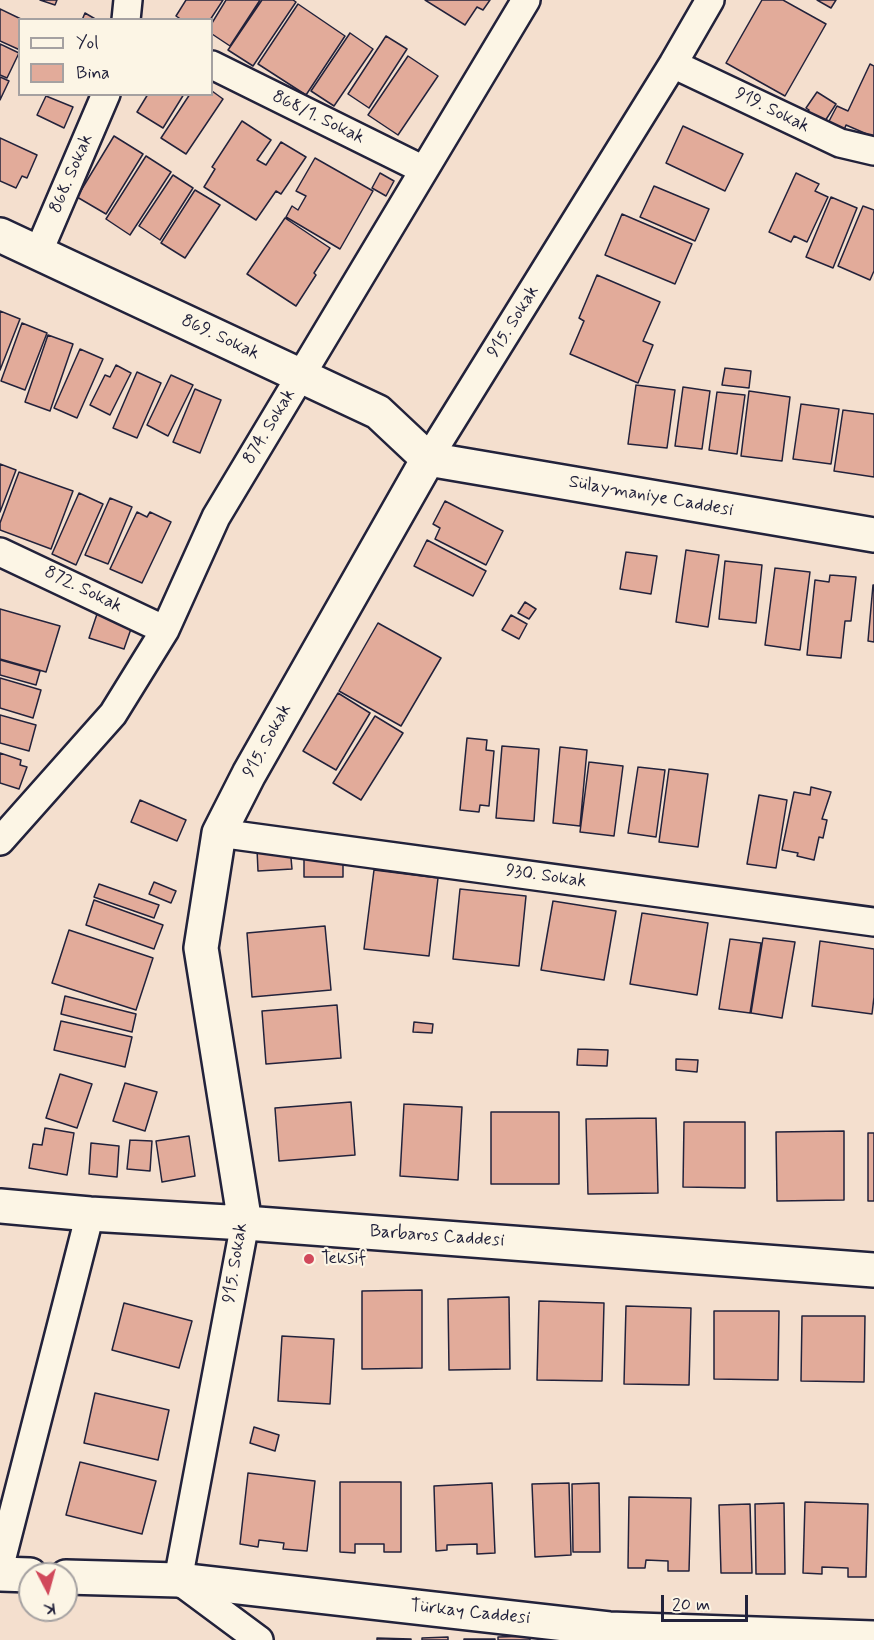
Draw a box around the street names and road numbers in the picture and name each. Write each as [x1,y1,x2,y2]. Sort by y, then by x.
street label: 919. Sokak [731,84,813,138]
street label: 868/1. Sokak [268,86,368,150]
street label: 868. Sokak [46,131,98,217]
street label: 915. Sokak [483,282,545,362]
street label: 869. Sokak [177,311,263,365]
street label: 874. Sokak [239,385,301,469]
street label: Sülaymaniye Caddesi [567,472,735,522]
street label: 872. Sokak [40,562,126,618]
street label: 915. Sokak [239,700,297,782]
street label: 930. Sokak [504,861,588,893]
street label: 915. Sokak [219,1221,253,1305]
street label: Barbaros Caddesi [369,1222,505,1252]
street label: Türkay Caddesi [409,1596,531,1630]

